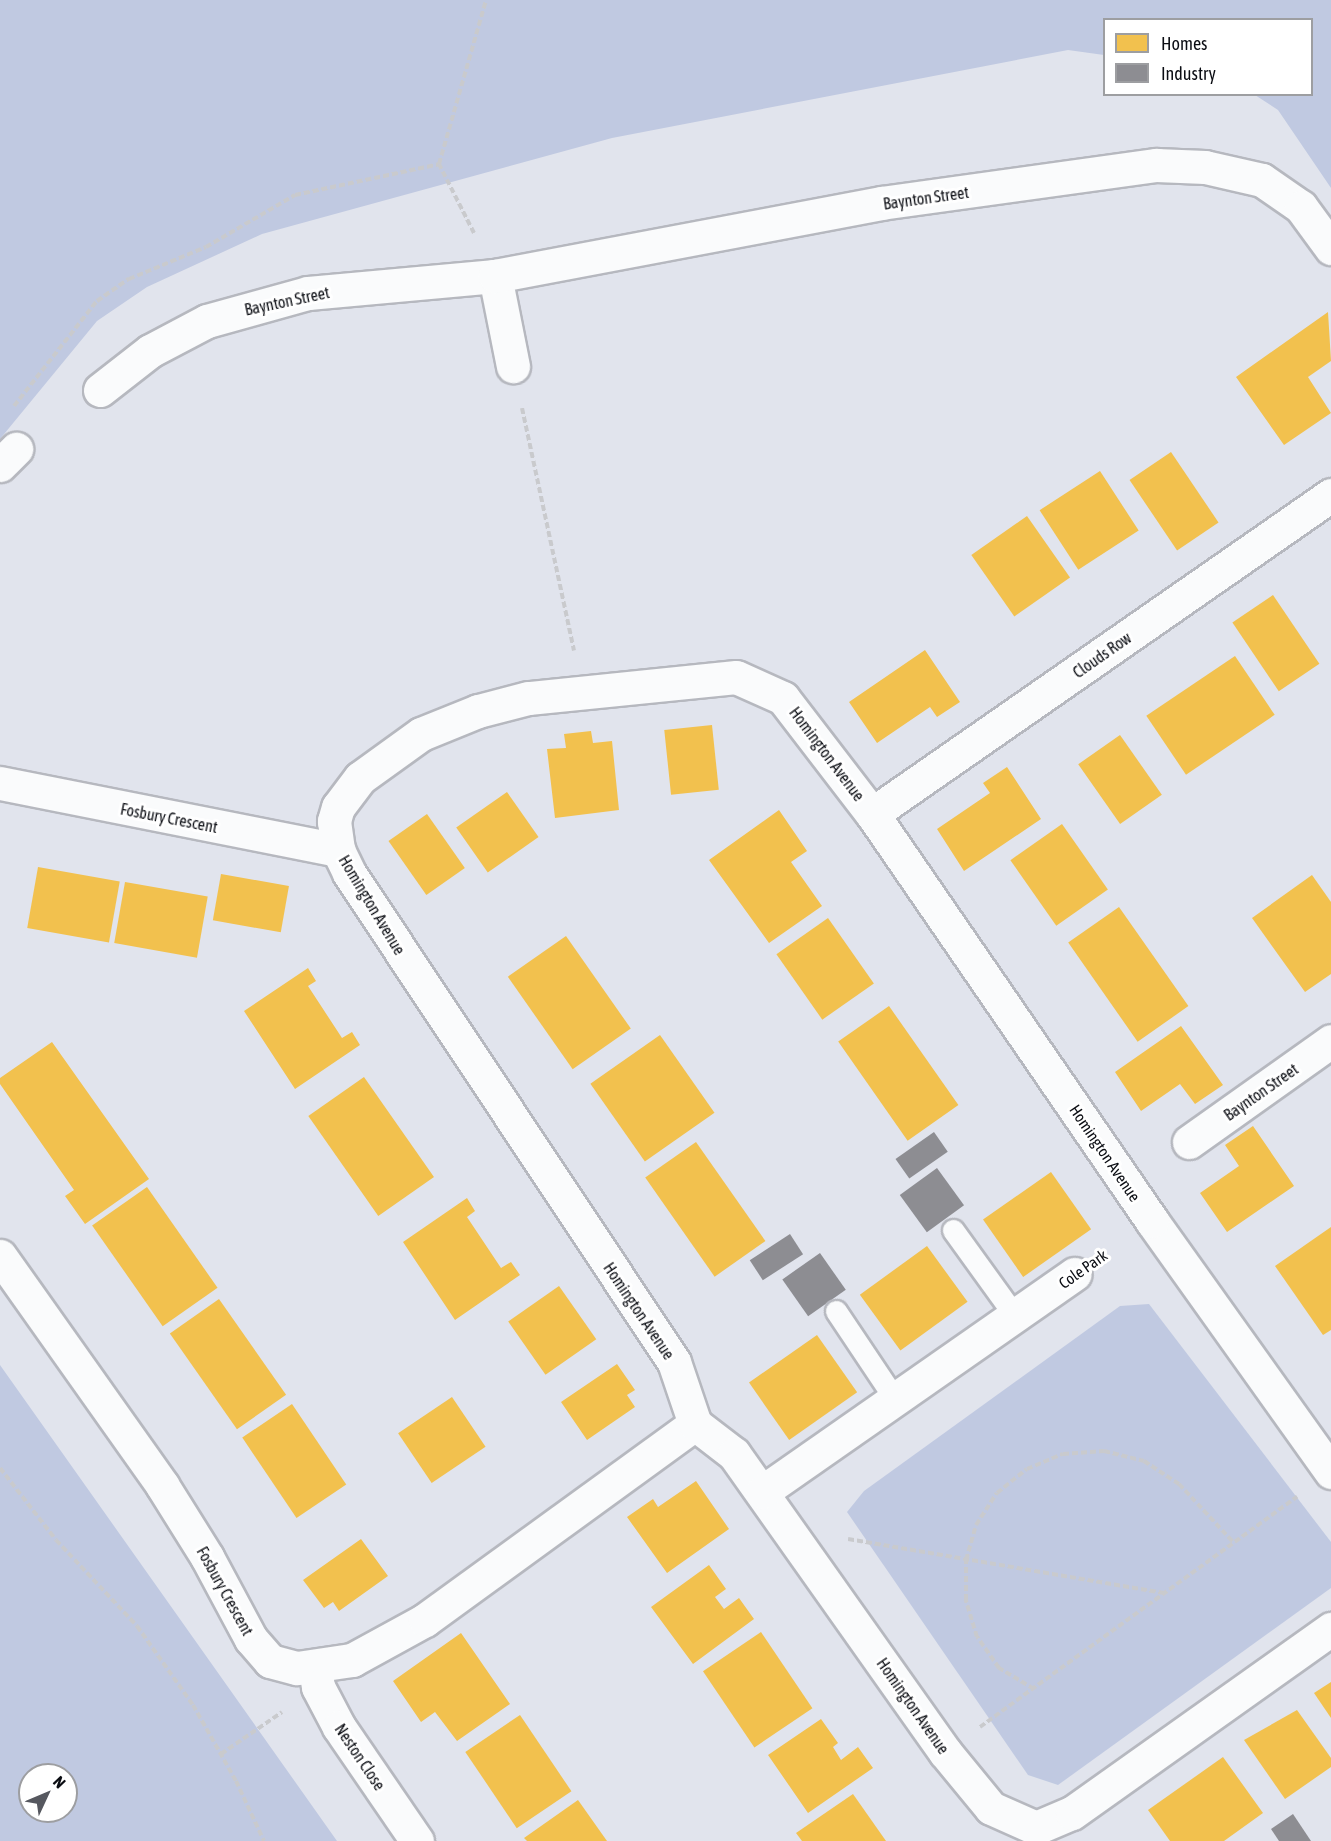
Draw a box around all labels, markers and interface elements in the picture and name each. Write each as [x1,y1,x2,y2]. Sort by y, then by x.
legend [1103,18,1313,96]
text: Homes [1161,33,1207,54]
text: Industry [1161,63,1216,84]
street label: Baynton Street [882,182,970,214]
street label: Baynton Street [243,283,331,319]
street label: Clouds Row [1069,628,1135,682]
street label: Homington Avenue [785,703,869,805]
street label: Fosbury Crescent [119,799,219,837]
street label: Homington Avenue [335,852,409,958]
street label: Baynton Street [1220,1059,1302,1125]
street label: Homington Avenue [1065,1101,1145,1205]
street label: Cole Park [1055,1245,1111,1293]
street label: Homington Avenue [599,1259,679,1363]
street label: Fosbury Crescent [193,1543,257,1639]
street label: Homington Avenue [873,1654,953,1758]
street label: Neston Close [331,1720,389,1794]
north arrow [18,1763,78,1823]
text: N [50,1772,69,1792]

